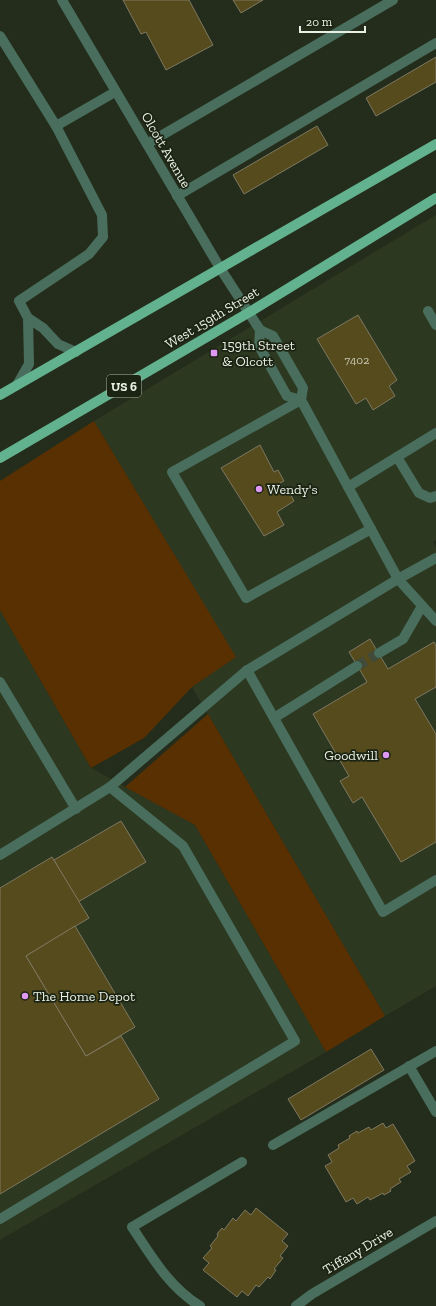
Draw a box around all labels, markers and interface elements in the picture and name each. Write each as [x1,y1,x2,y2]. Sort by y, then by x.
scale bar [300,8,365,34]
text: 20 m [306,15,333,29]
street label: Olcott Avenue [137,109,195,191]
street label: West 159th Street [162,283,263,353]
place label: 159th Street & Olcott [222,337,296,370]
marker: 159th Street & Olcott [209,348,219,358]
house number: 7402 [345,353,369,367]
road number: US 6 [107,375,141,397]
place label: Wendy's [267,481,318,498]
marker: Wendy's [254,484,264,494]
place label: Goodwill [324,747,378,764]
marker: Goodwill [381,750,391,760]
place label: The Home Depot [33,988,136,1005]
marker: The Home Depot [20,991,30,1001]
street label: Tiffany Drive [320,1223,396,1279]

